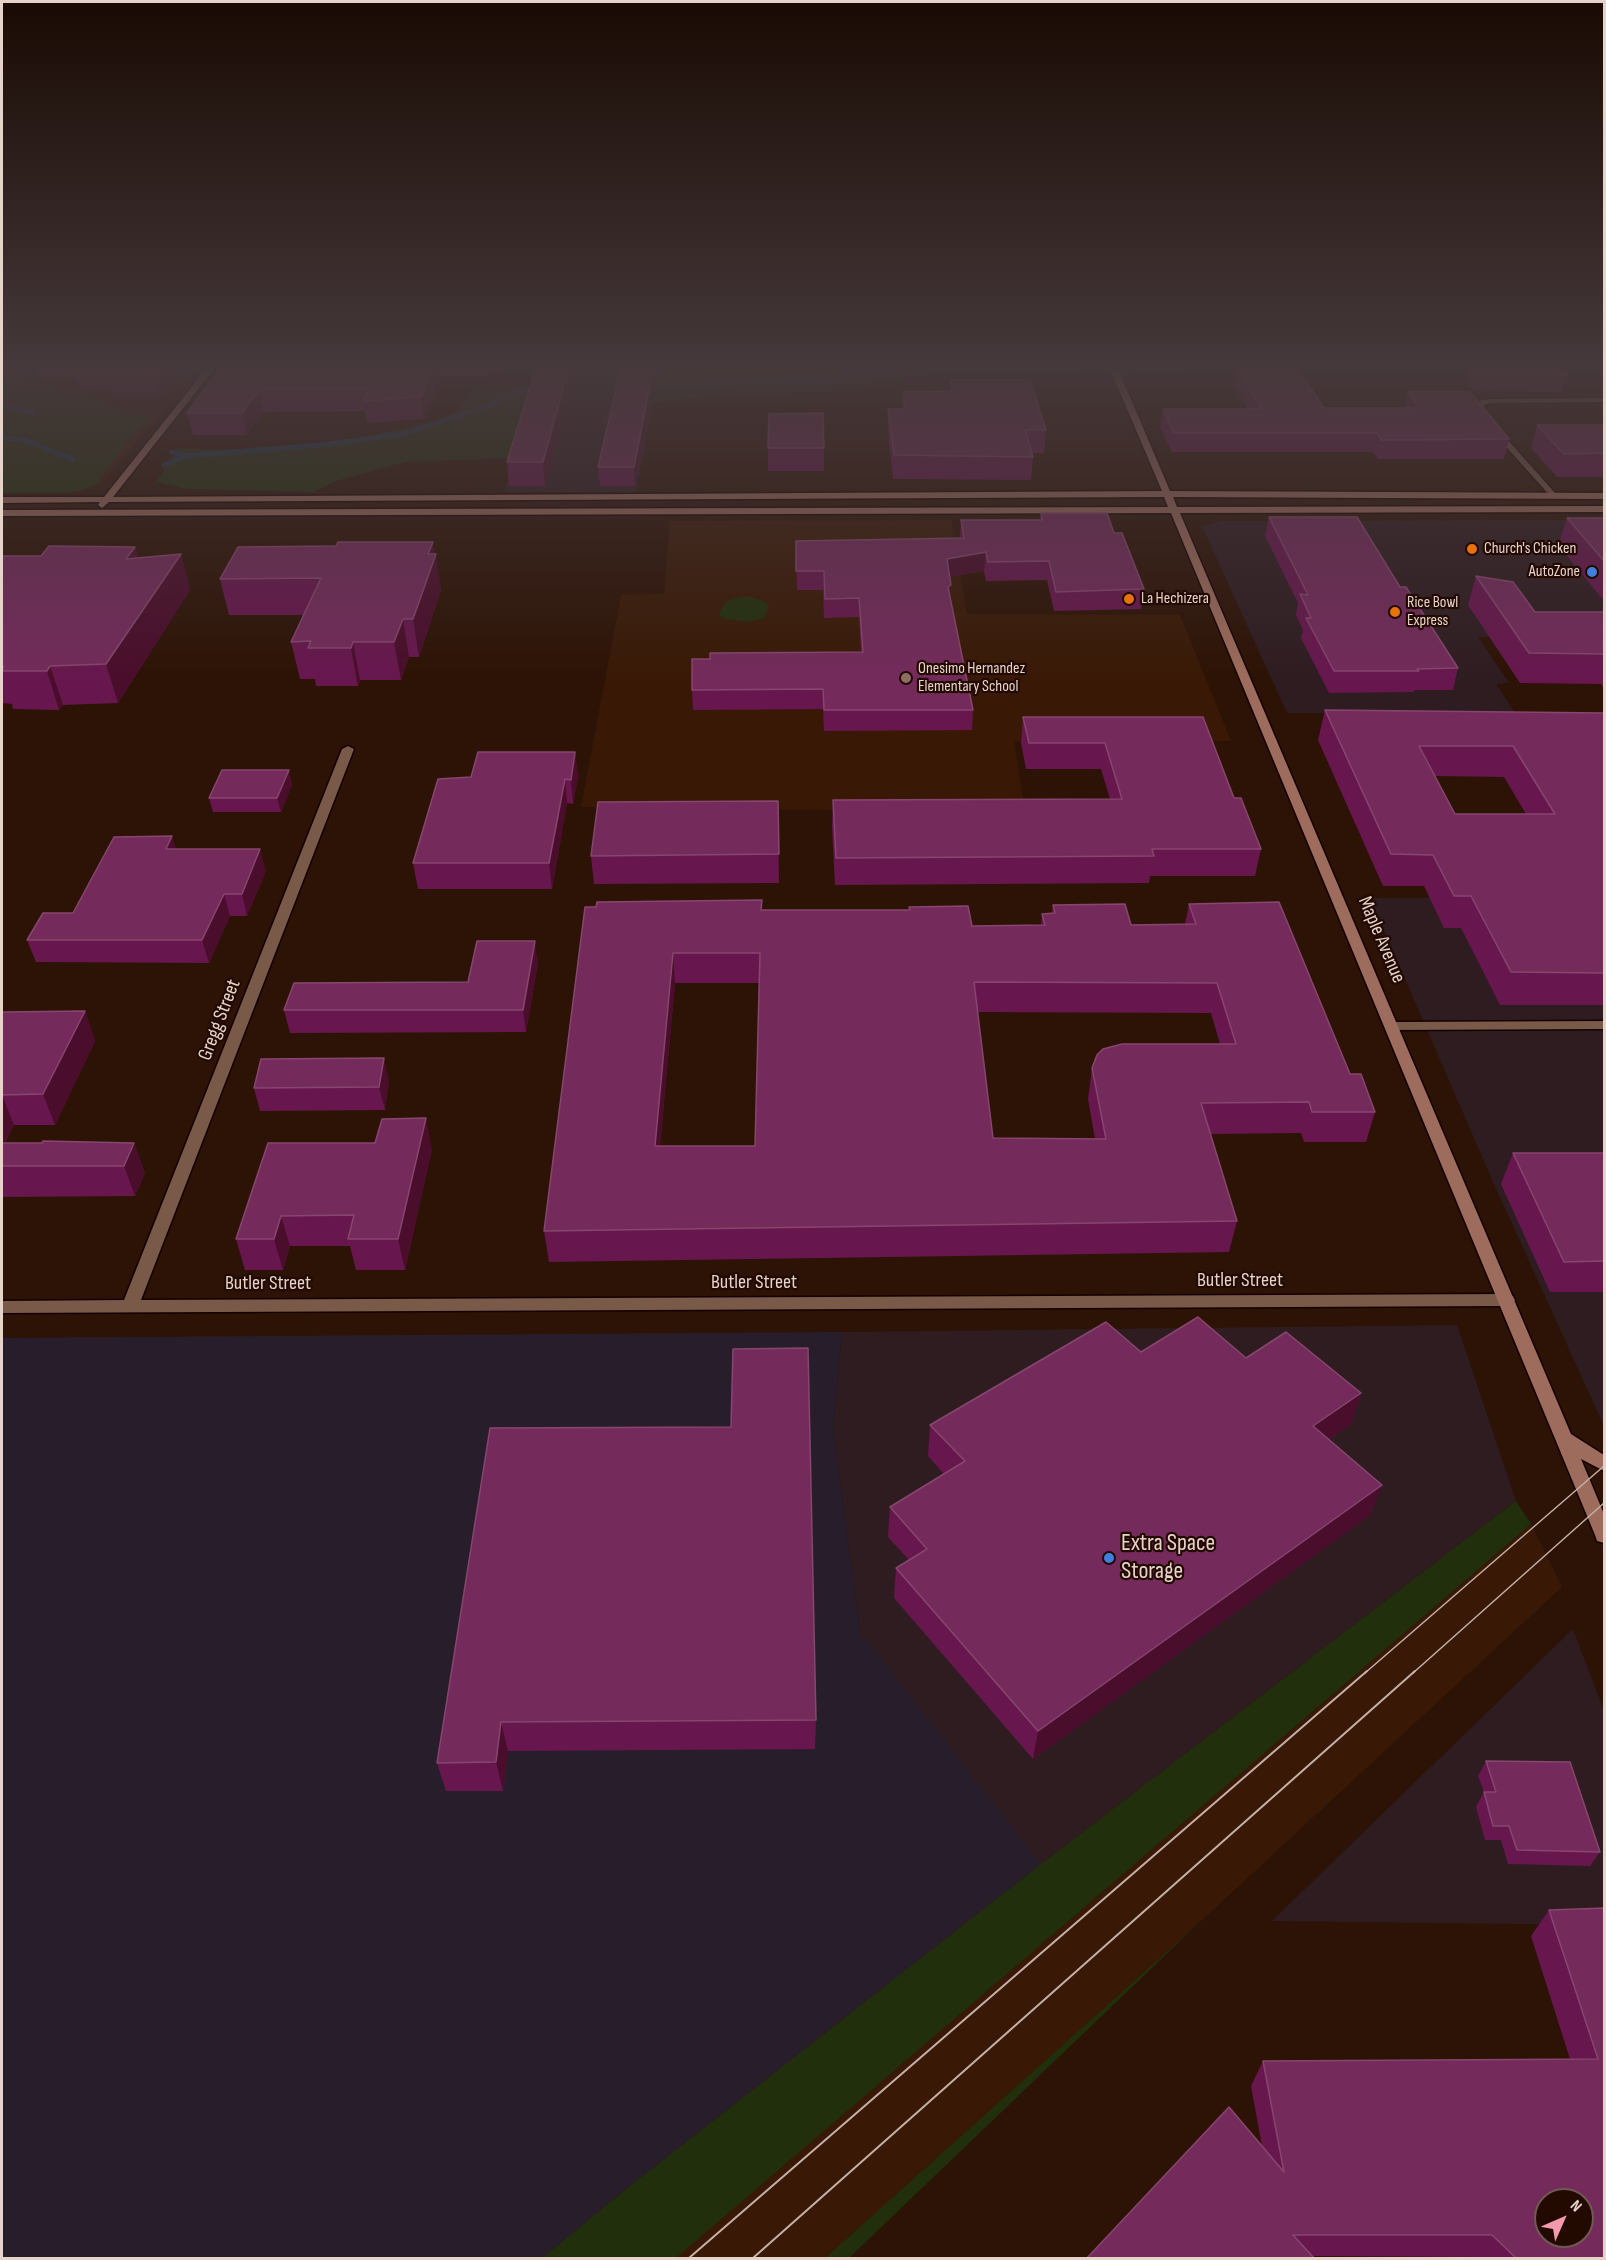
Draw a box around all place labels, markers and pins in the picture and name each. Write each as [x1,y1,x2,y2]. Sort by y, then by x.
place label: Church's Chicken [1484,539,1576,559]
marker: Church's Chicken [1465,542,1479,556]
place label: AutoZone [1529,562,1580,582]
marker: AutoZone [1585,565,1599,579]
place label: La Hechizera [1141,589,1209,609]
marker: La Hechizera [1122,592,1136,606]
place label: Rice Bowl Express [1407,593,1458,631]
marker: Rice Bowl Express [1388,605,1402,619]
place label: Onesimo Hernandez Elementary School [918,659,1025,697]
marker: Onesimo Hernandez Elementary School [899,671,913,685]
place label: Extra Space Storage [1121,1530,1215,1586]
marker: Extra Space Storage [1102,1551,1116,1565]

